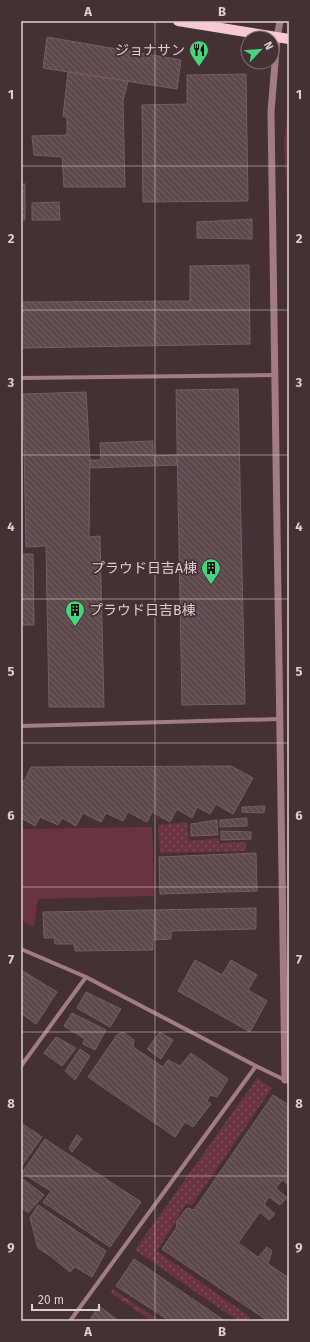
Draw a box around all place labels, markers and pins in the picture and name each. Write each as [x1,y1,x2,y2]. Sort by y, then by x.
restaurant icon: ジョナサン [188,39,210,67]
place label: ジョナサン [115,42,185,59]
building icon: プラウド日吉A棟 [200,557,222,585]
place label: プラウド日吉A棟 [91,560,197,577]
building icon: プラウド日吉B棟 [64,599,86,627]
place label: プラウド日吉B棟 [89,602,196,619]

